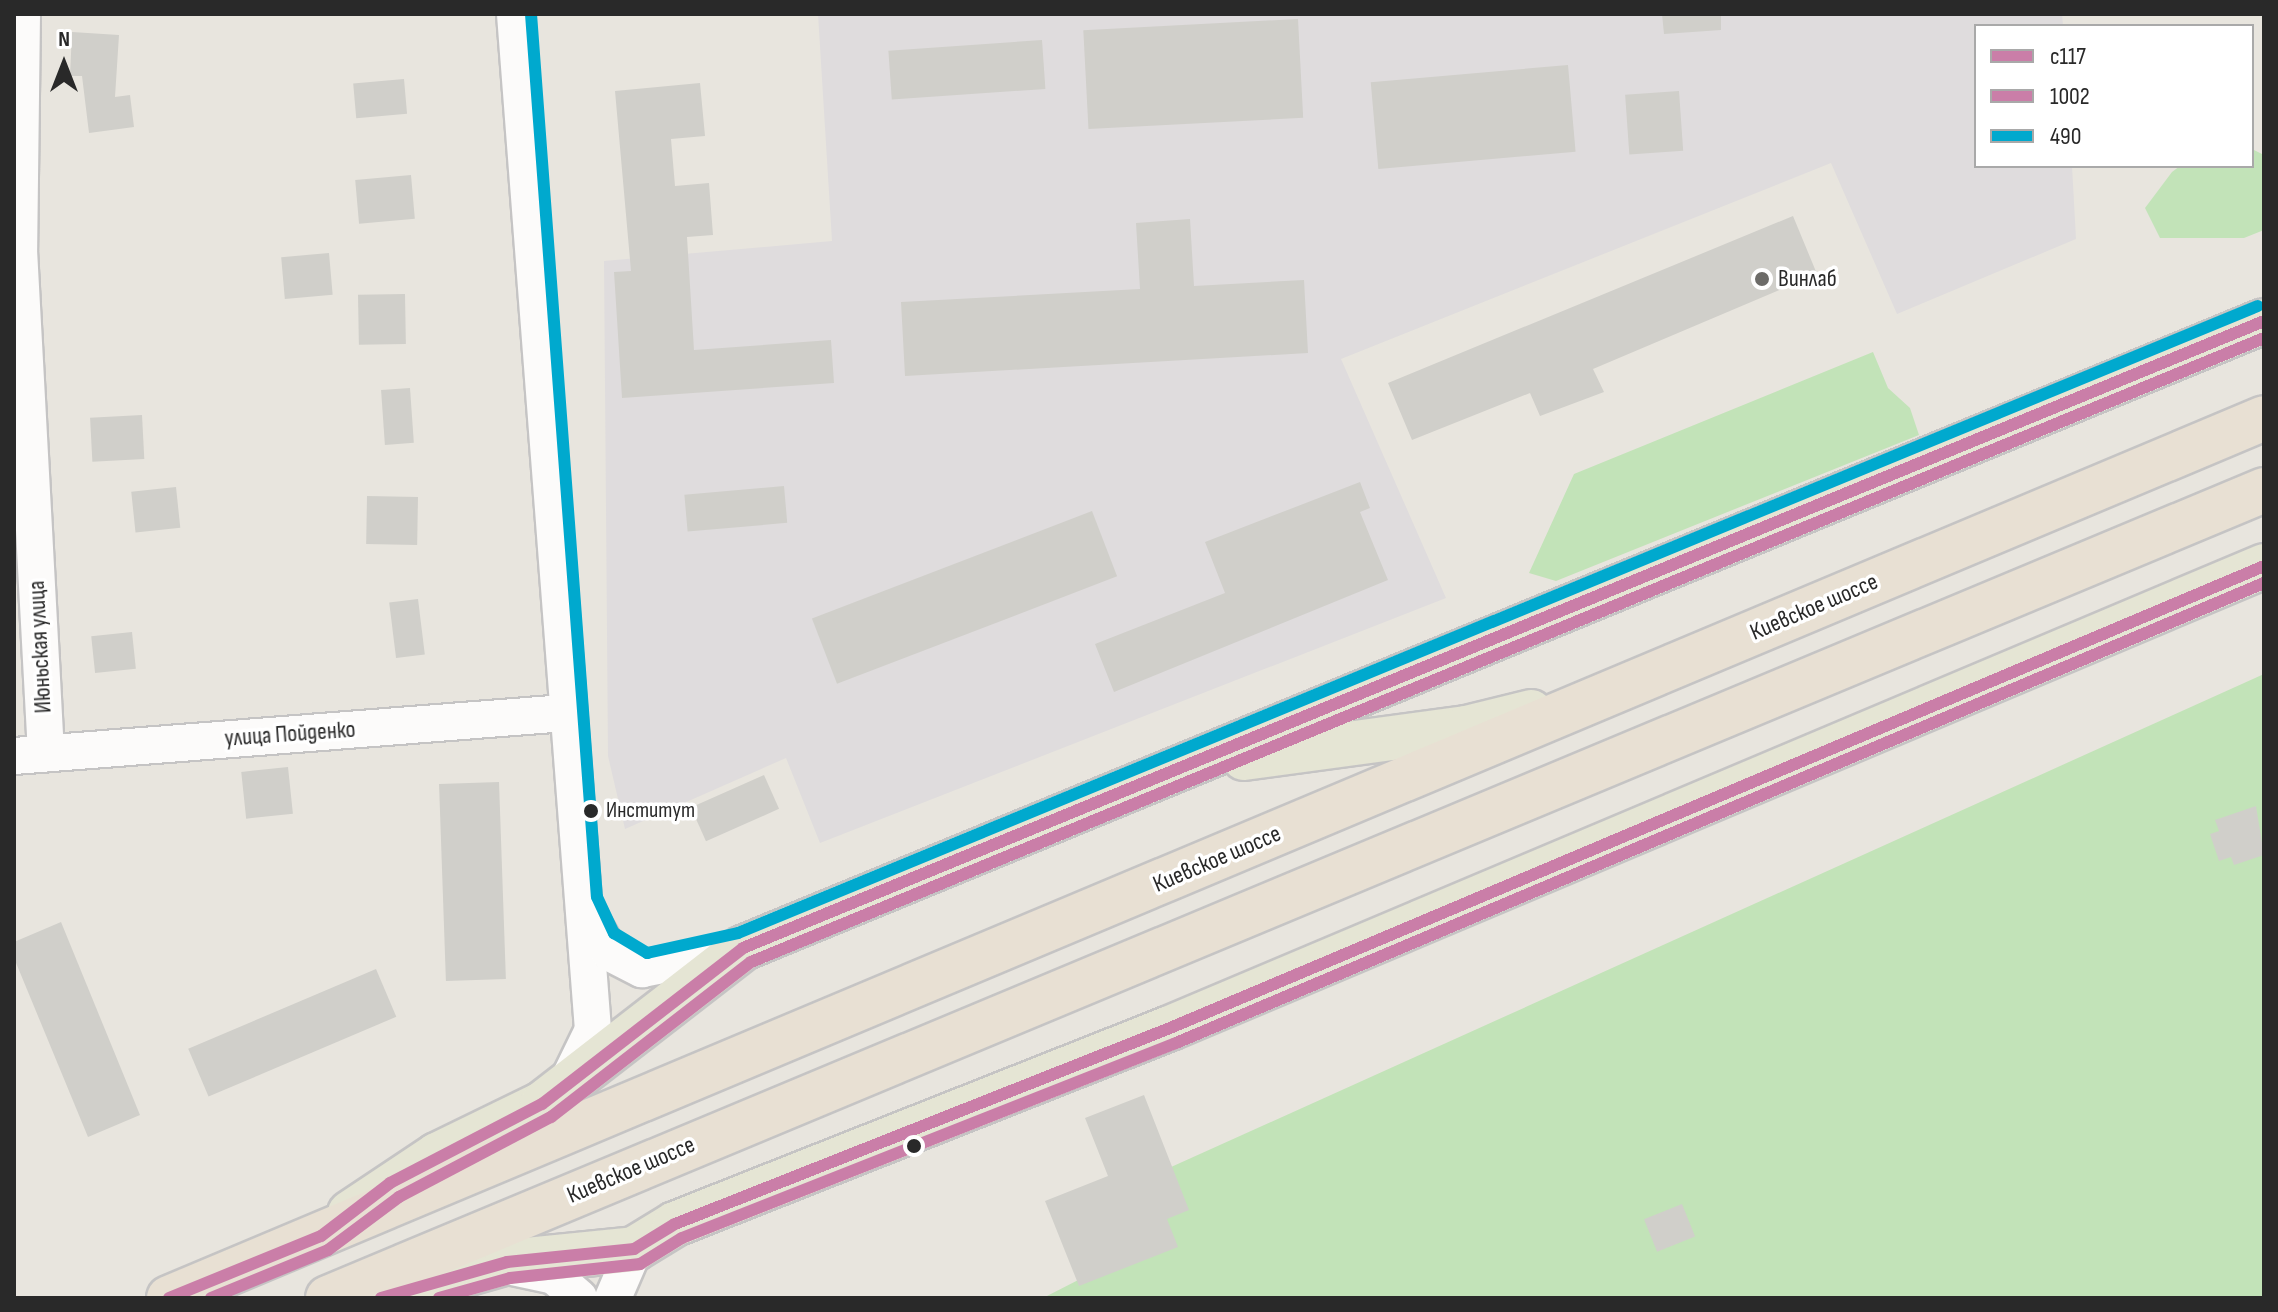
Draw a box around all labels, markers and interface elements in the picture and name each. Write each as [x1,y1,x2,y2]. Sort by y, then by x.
north arrow [24,24,104,104]
legend [1974,24,2254,168]
text: N [58,26,70,53]
text: с117 [2050,42,2086,71]
text: 1002 [2050,82,2090,111]
text: 490 [2050,122,2081,151]
place label: Винлаб [1778,265,1837,293]
marker: Винлаб [1753,270,1771,288]
street label: Киевское шоссе [1746,567,1882,647]
street label: Июньская улица [22,580,58,714]
street label: улица Пойденко [224,715,356,753]
place label: Институт [606,798,695,824]
marker: Институт [583,803,599,819]
street label: Киевское шоссе [1149,819,1285,899]
street label: Киевское шоссе [563,1130,699,1210]
unlabelled marker [906,1138,922,1154]

